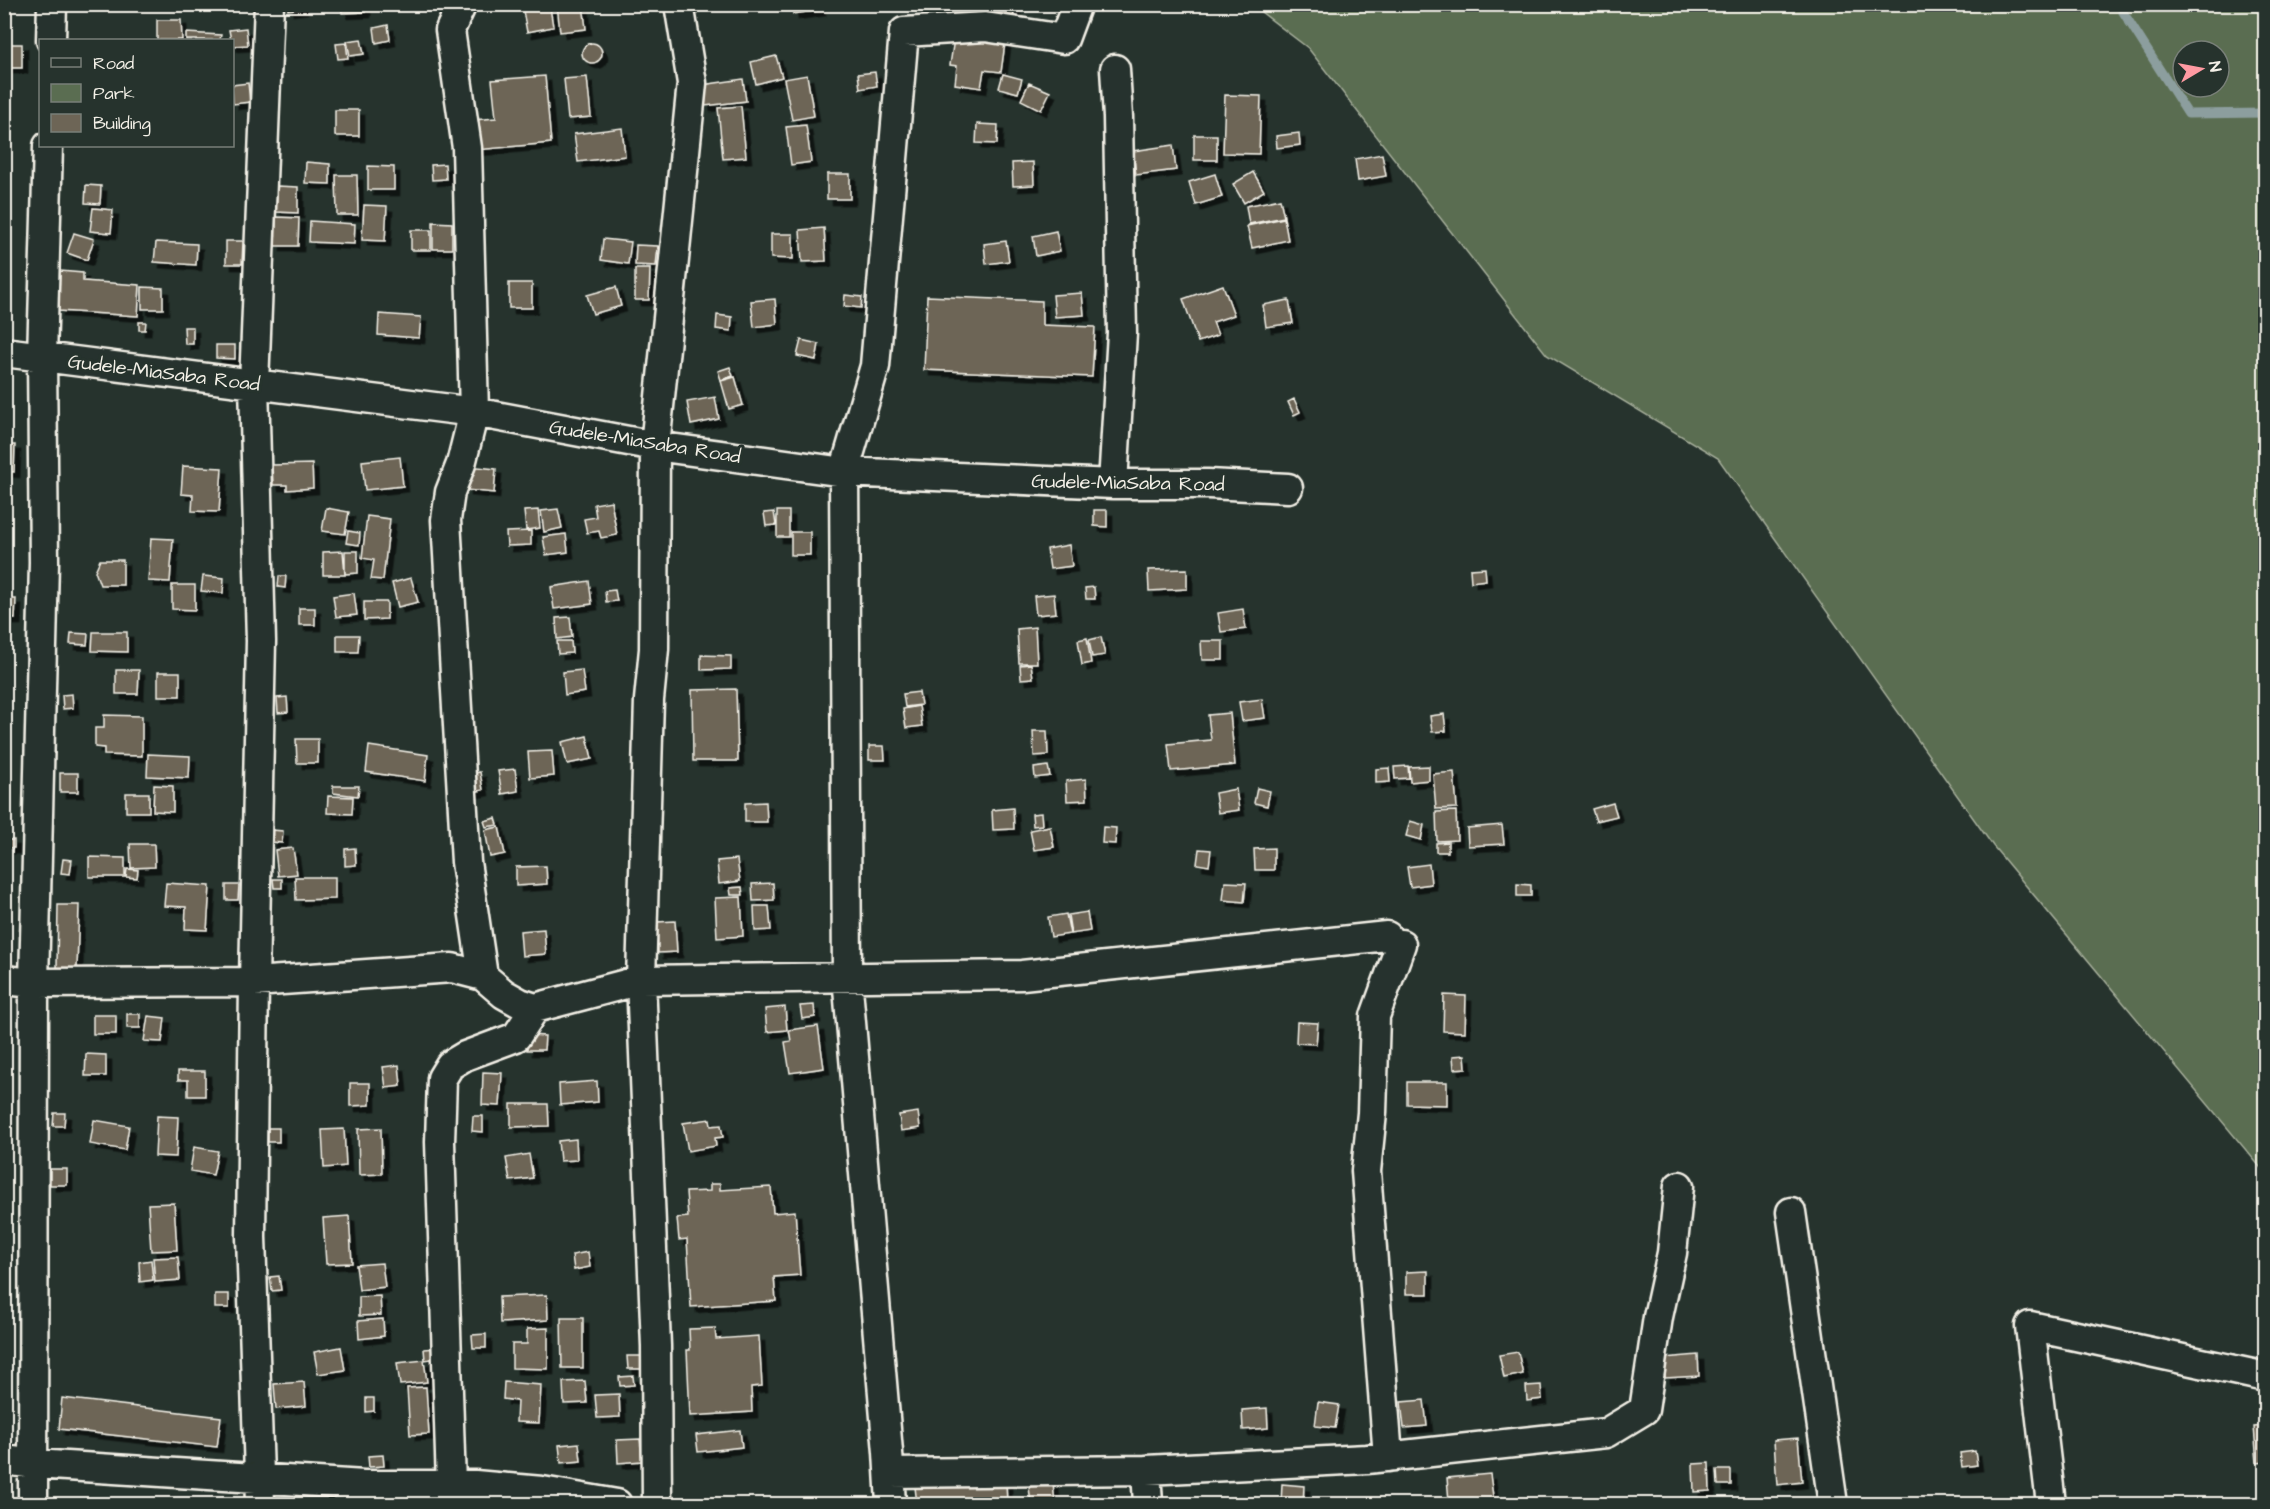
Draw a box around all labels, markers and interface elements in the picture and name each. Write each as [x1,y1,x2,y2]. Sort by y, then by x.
legend [39,39,234,147]
north arrow [2171,39,2231,99]
text: Road [93,51,134,76]
text: N [2203,60,2226,73]
text: Park [93,81,135,106]
text: Building [93,111,151,137]
street label: Gudele-MiaSaba Road [66,347,262,399]
street label: Gudele-MiaSaba Road [547,413,743,471]
street label: Gudele-MiaSaba Road [1031,467,1225,499]

